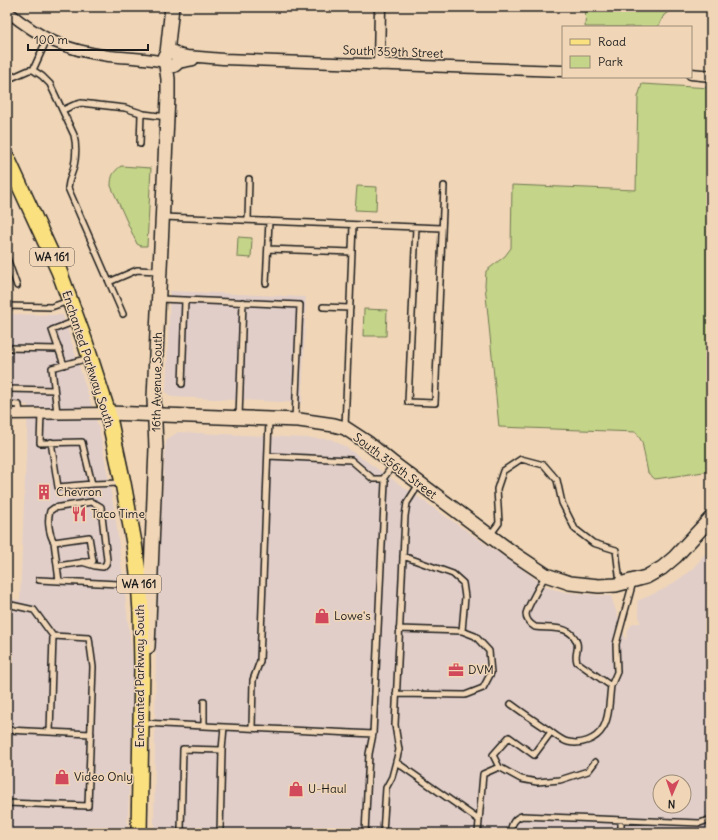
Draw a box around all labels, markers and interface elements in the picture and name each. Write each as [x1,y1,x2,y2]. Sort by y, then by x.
scale bar [28,26,148,52]
legend [562,26,692,78]
text: 100 m [34,32,68,47]
text: Road [598,34,626,49]
street label: South 359th Street [342,42,444,61]
text: Park [598,54,623,69]
road number: WA 161 [30,248,74,266]
street label: Enchanted Parkway South [59,289,118,429]
street label: 16th Avenue South [148,332,165,432]
street label: South 356th Street [351,429,440,502]
building icon: Chevron [35,483,53,501]
place label: Chevron [56,484,102,499]
restaurant icon: Taco Time [70,505,88,523]
place label: Taco Time [91,506,145,521]
road number: WA 161 [117,575,161,593]
street label: Enchanted Parkway South [132,604,147,748]
shop icon: Lowe's [313,607,331,625]
place label: Lowe's [334,608,371,623]
office icon: DVM [447,661,465,679]
place label: DVM [468,662,494,677]
shop icon: Video Only [53,768,71,786]
place label: Video Only [74,769,133,784]
north arrow [652,774,692,814]
shop icon: U-Haul [287,780,305,798]
place label: U-Haul [308,781,346,796]
text: N [668,797,676,811]

